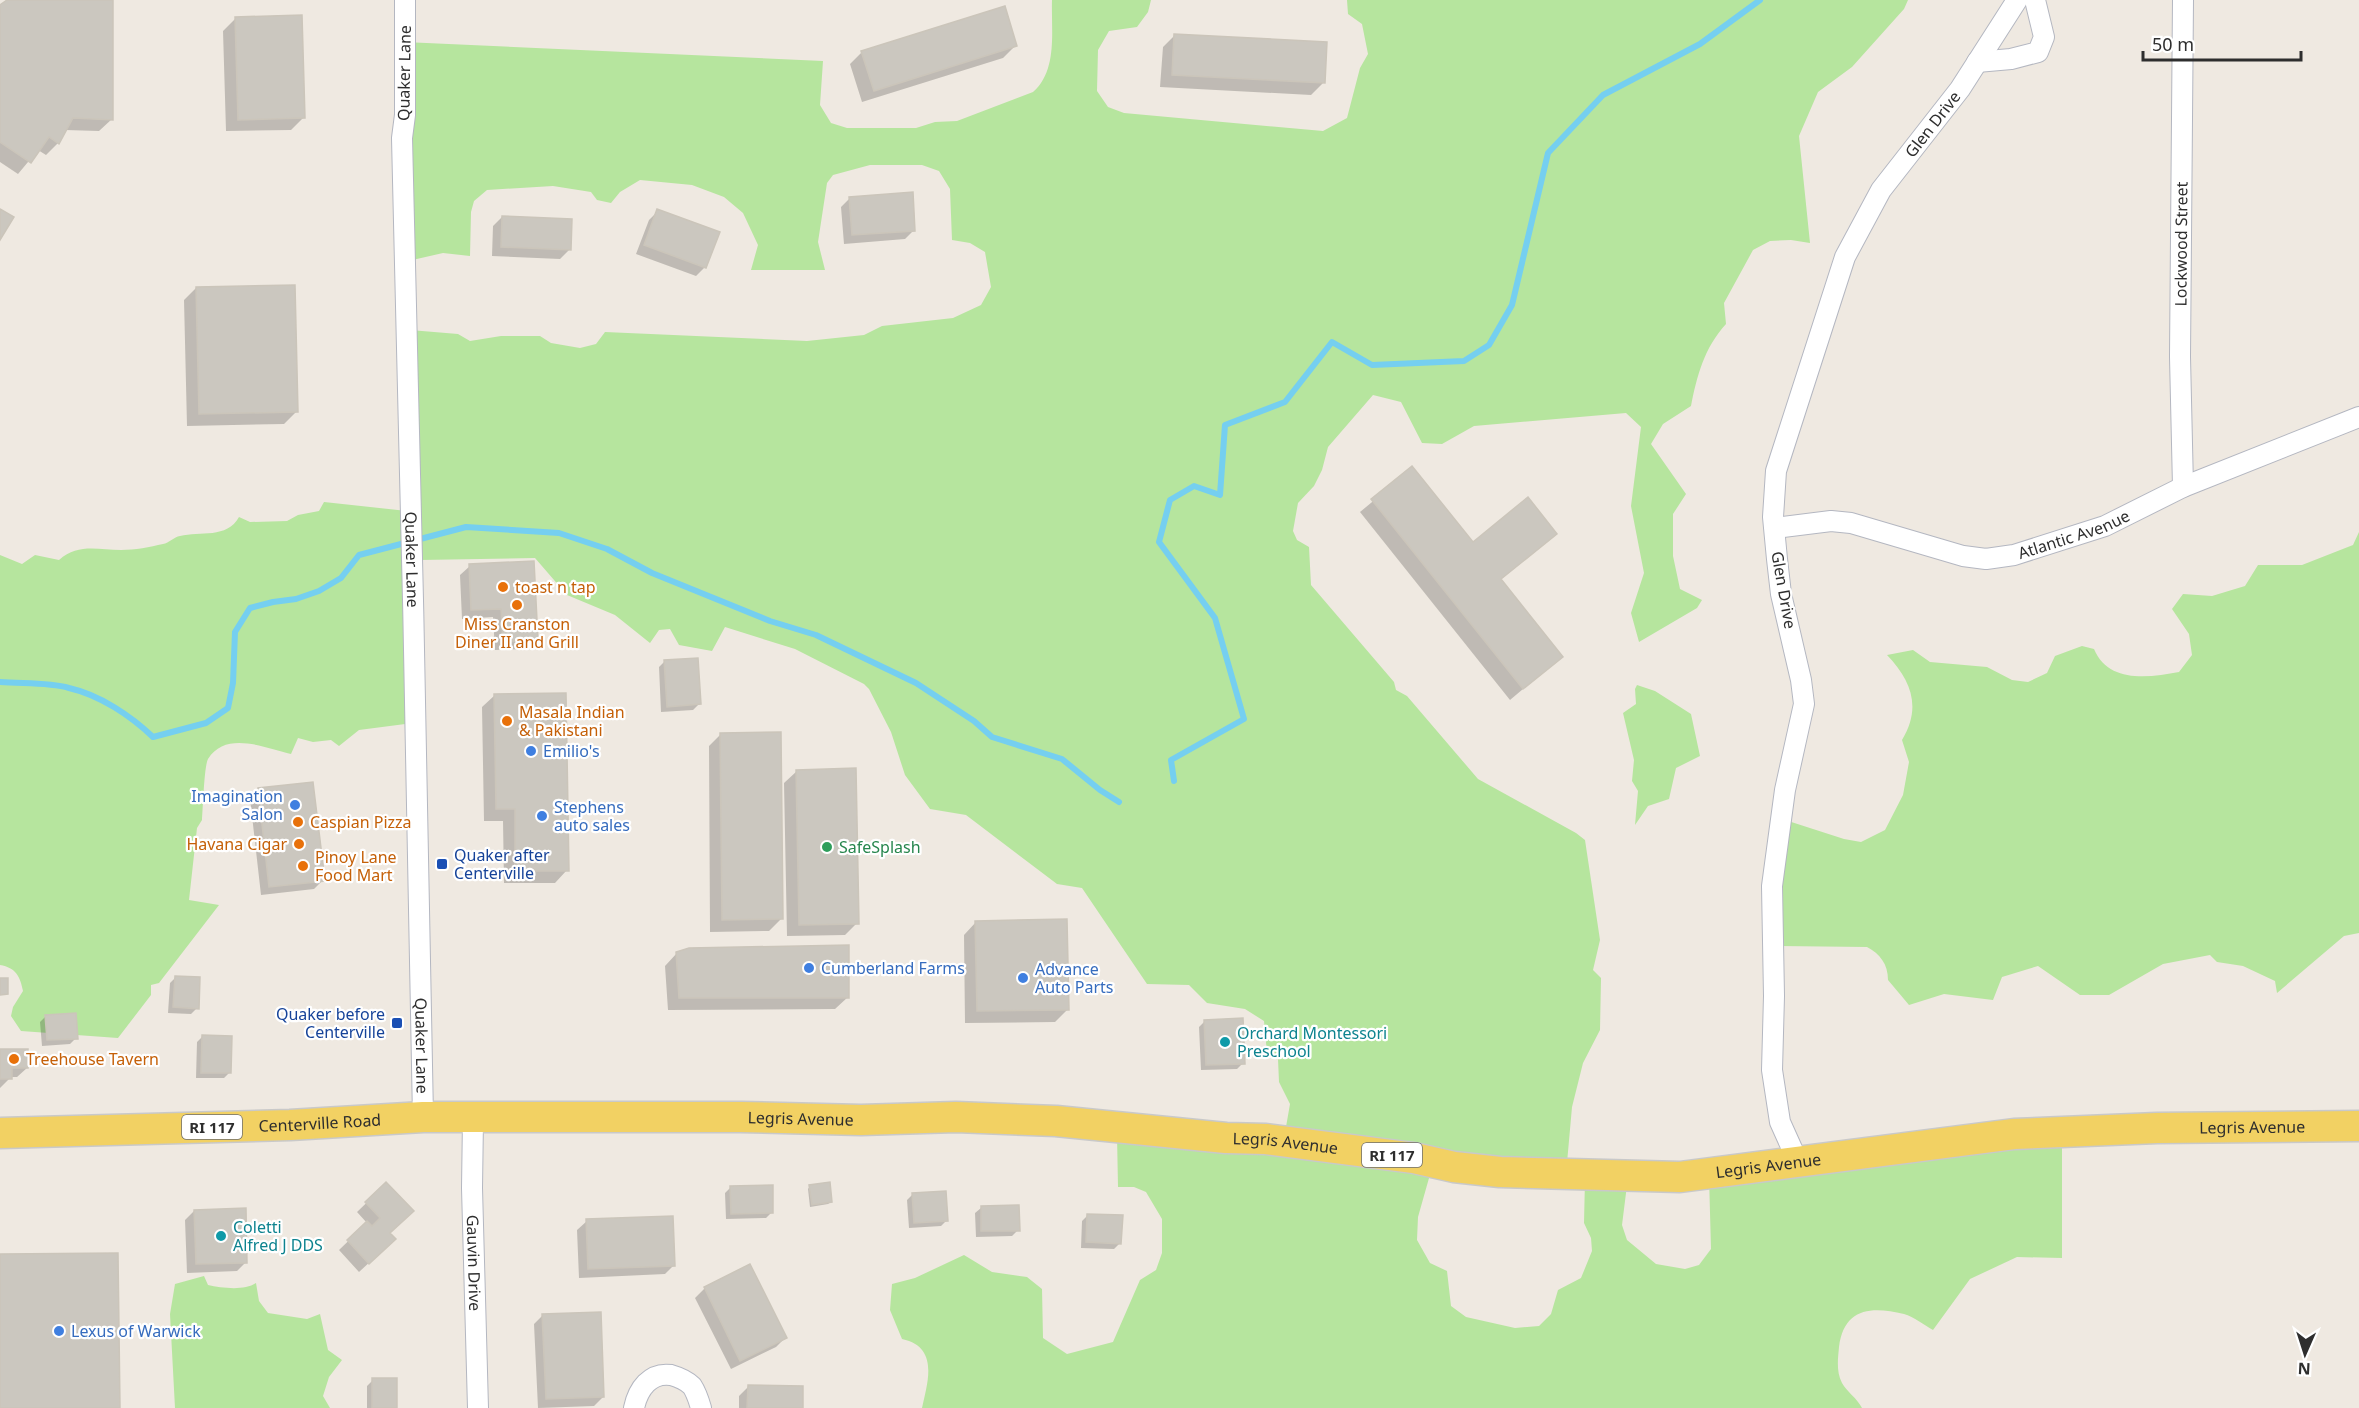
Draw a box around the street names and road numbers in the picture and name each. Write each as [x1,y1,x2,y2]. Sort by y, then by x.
street label: Quaker Lane [392,25,416,121]
street label: Glen Drive [1900,86,1965,162]
street label: Lockwood Street [2169,181,2192,307]
street label: Atlantic Avenue [2015,504,2133,564]
street label: Quaker Lane [400,511,424,608]
street label: Glen Drive [1766,549,1802,631]
street label: Quaker Lane [410,997,434,1094]
street label: Legris Avenue [747,1106,854,1131]
street label: Centerville Road [258,1109,382,1137]
road number: RI 117 [182,1115,242,1139]
street label: Legris Avenue [2199,1116,2305,1139]
street label: Legris Avenue [1232,1127,1339,1159]
road number: RI 117 [1362,1143,1422,1167]
street label: Legris Avenue [1714,1148,1822,1183]
street label: Gauvin Drive [462,1214,486,1311]

